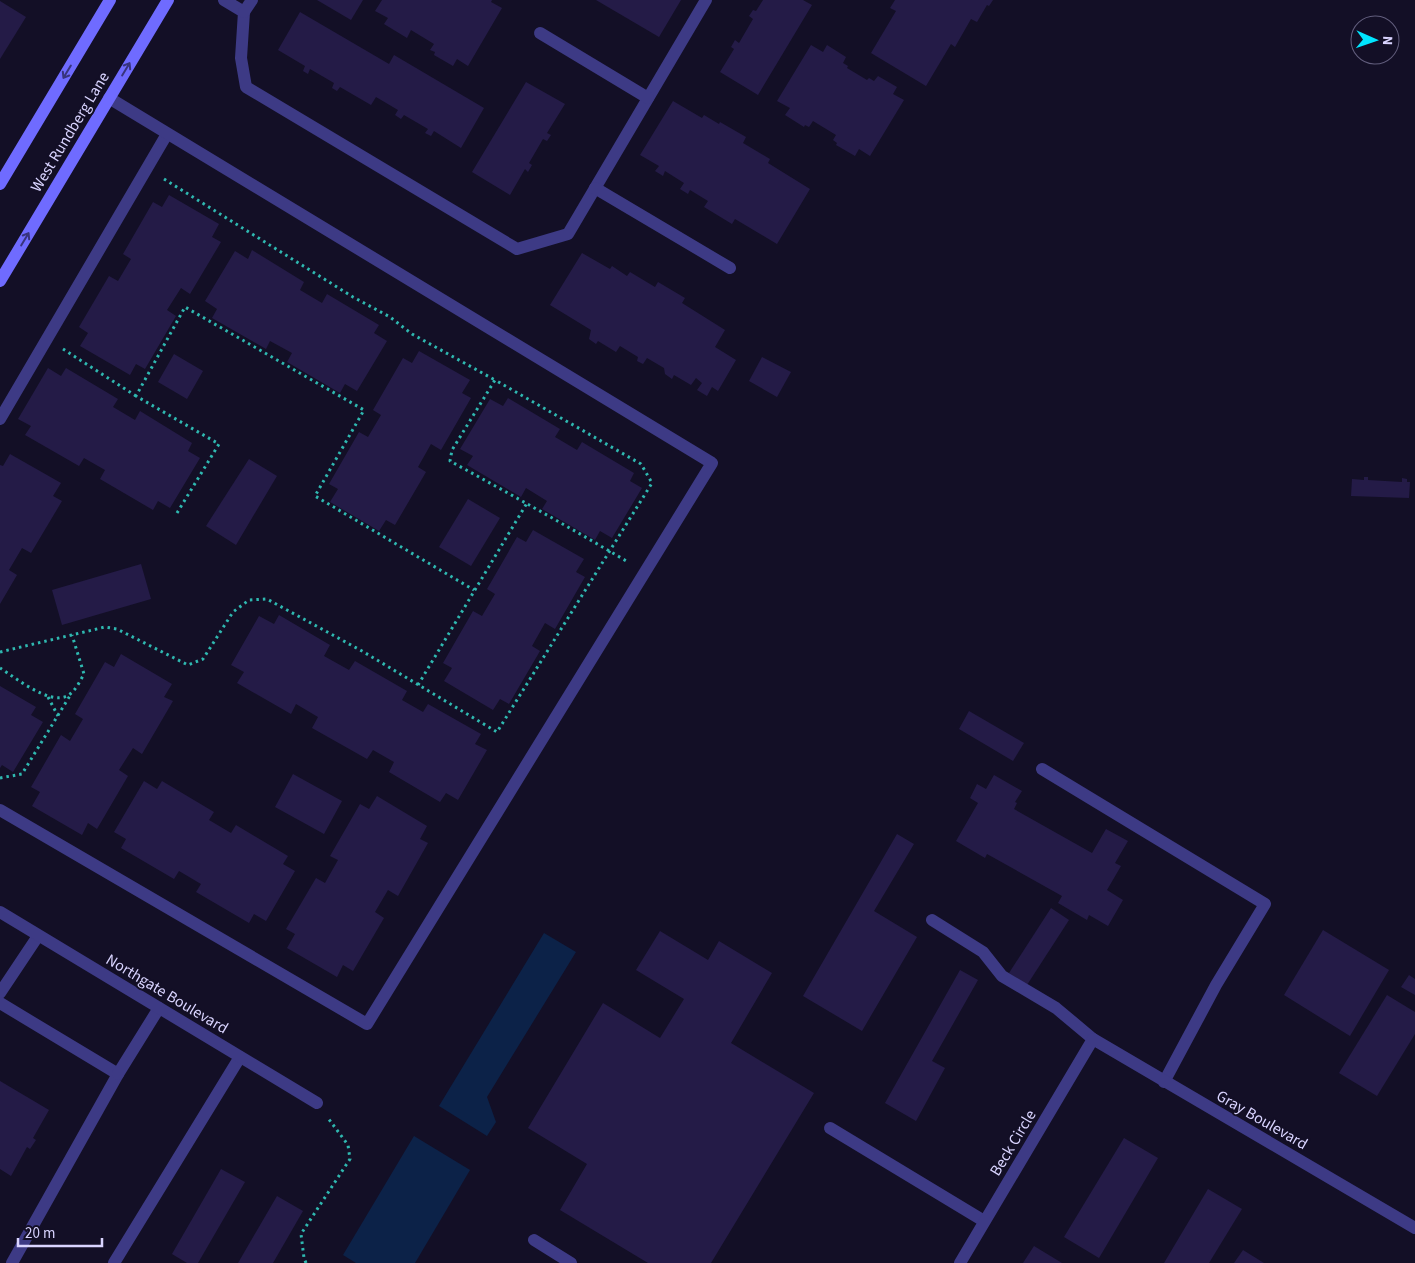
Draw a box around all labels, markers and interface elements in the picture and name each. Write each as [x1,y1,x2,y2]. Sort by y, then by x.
north arrow [1350,15,1400,65]
text: N [1377,35,1397,45]
one-way arrow [122,63,132,77]
one-way arrow [61,64,71,78]
street label: West Rundberg Lane [25,68,115,196]
one-way arrow [21,232,31,247]
street label: Northgate Boulevard [102,949,232,1039]
street label: Gray Boulevard [1212,1085,1312,1155]
street label: Beck Circle [985,1106,1041,1180]
scale bar [18,1216,101,1248]
text: 20 m [25,1223,55,1244]

